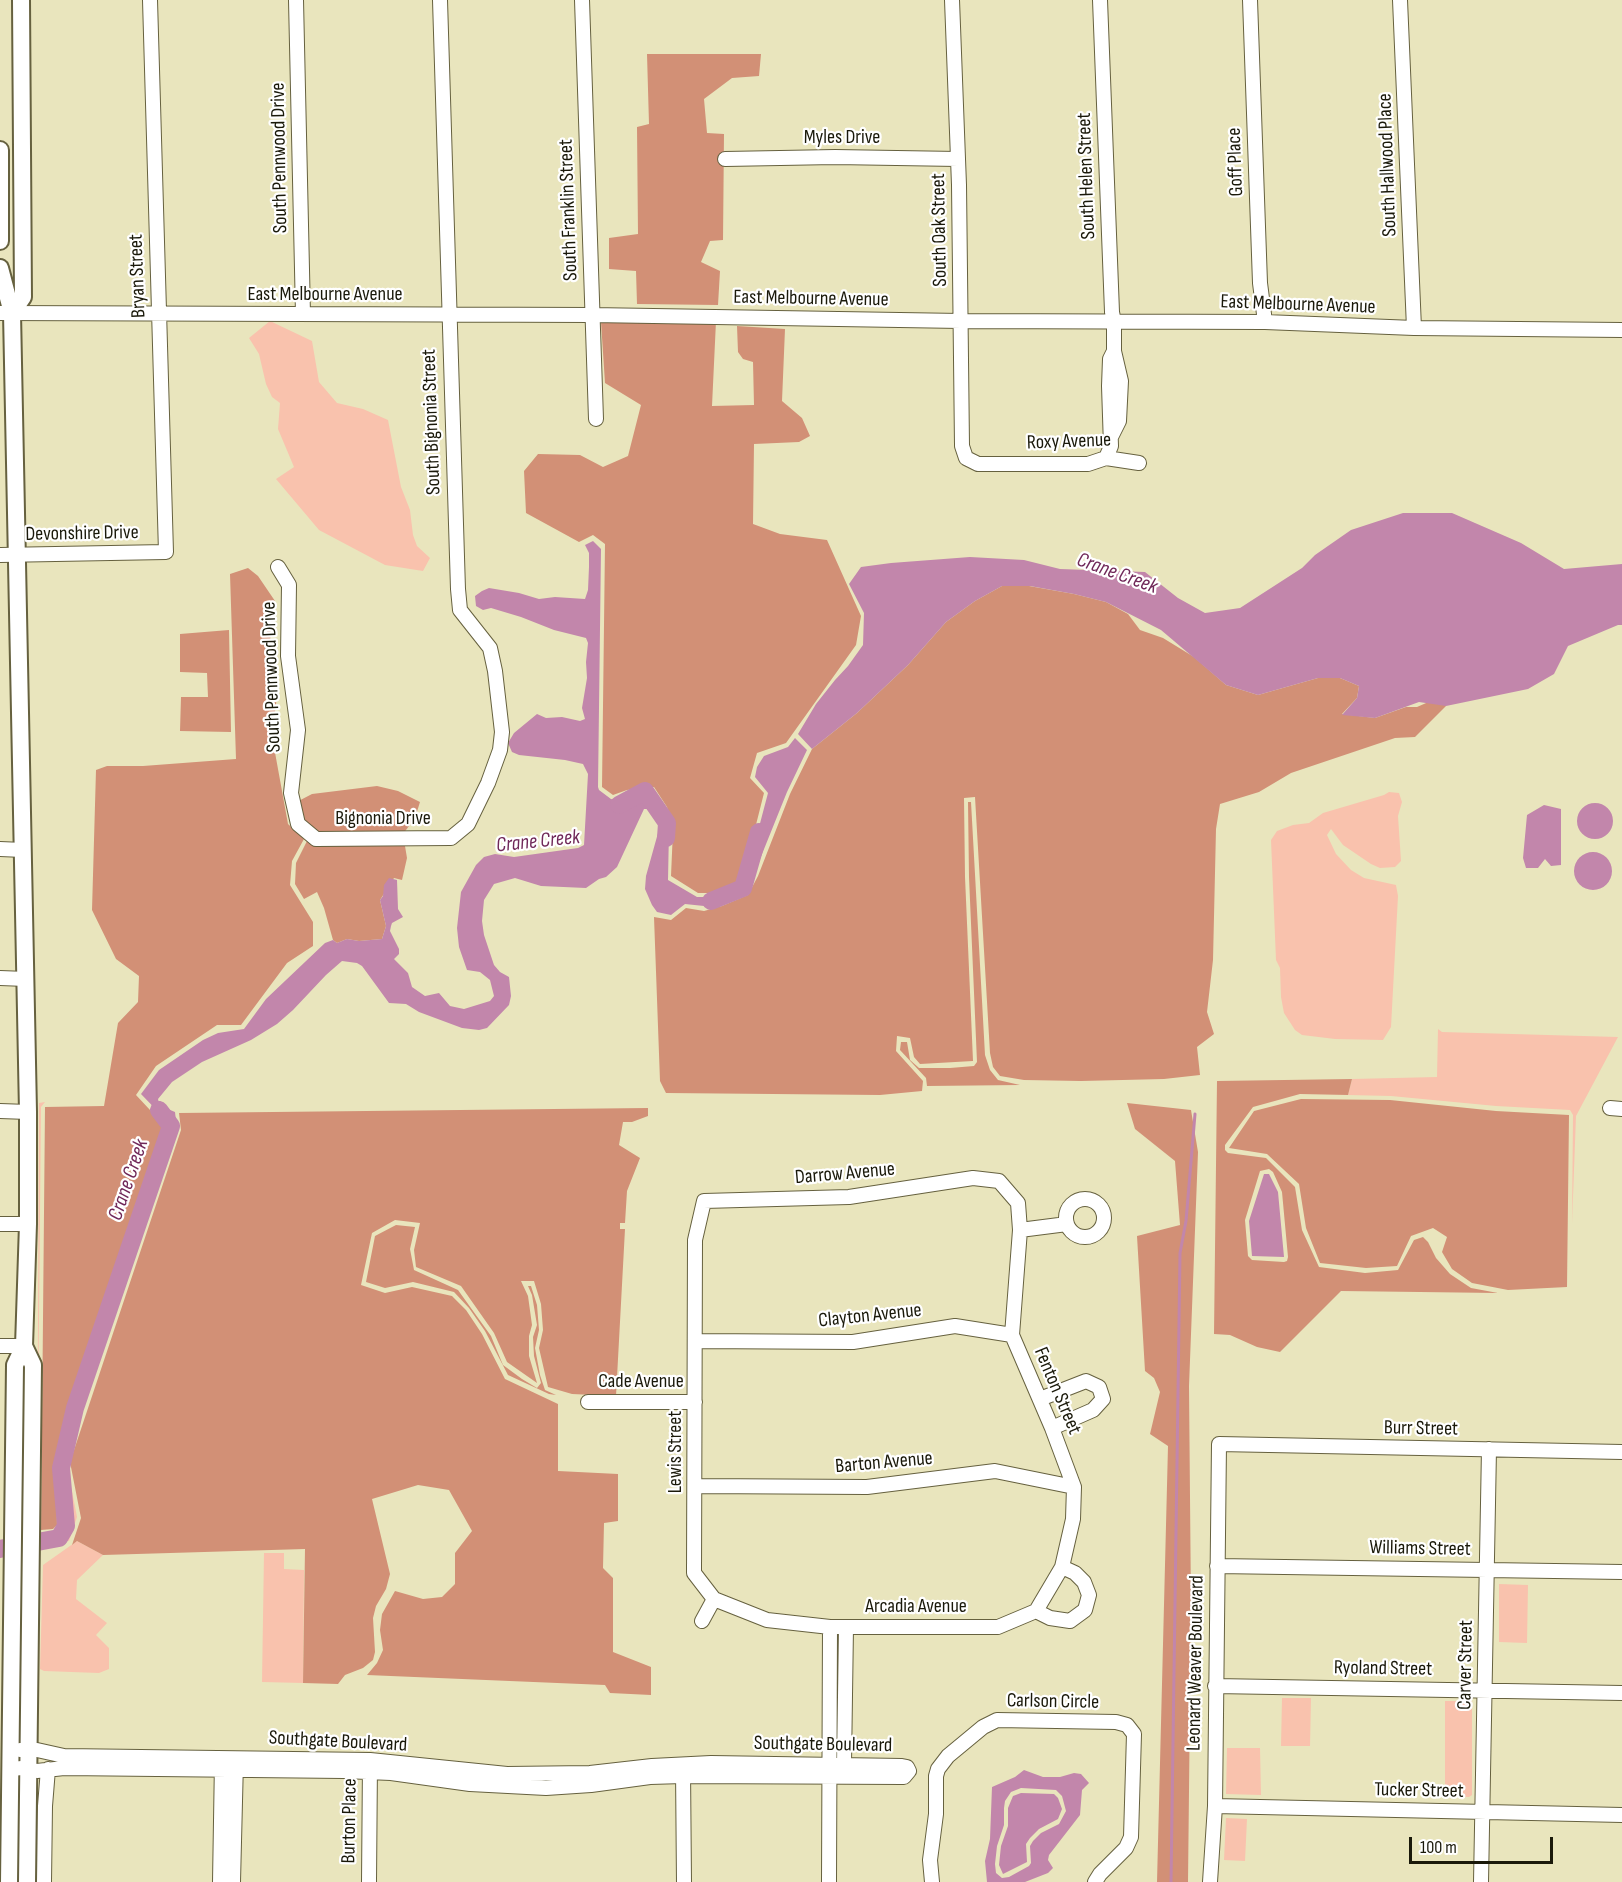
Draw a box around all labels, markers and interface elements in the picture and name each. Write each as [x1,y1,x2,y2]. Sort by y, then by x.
street label: South Pennwood Drive [267,82,293,234]
street label: South Hallwood Place [1374,93,1402,237]
street label: South Helen Street [1073,112,1101,240]
street label: Myles Drive [804,126,880,150]
street label: Goff Place [1223,127,1249,197]
street label: South Franklin Street [555,139,583,281]
street label: South Oak Street [927,173,953,287]
street label: Bryan Street [125,234,151,318]
street label: East Melbourne Avenue [247,283,403,307]
street label: East Melbourne Avenue [733,286,889,312]
street label: East Melbourne Avenue [1220,290,1376,320]
street label: South Bignonia Street [417,349,447,495]
street label: Roxy Avenue [1026,429,1112,455]
street label: Devonshire Drive [25,521,139,547]
water label: Crane Creek [1073,548,1161,600]
street label: South Pennwood Drive [257,601,287,753]
street label: Bignonia Drive [335,807,431,831]
water label: Crane Creek [495,825,581,859]
water label: Crane Creek [103,1136,155,1224]
street label: Darrow Avenue [794,1158,896,1190]
street label: Clayton Avenue [817,1299,923,1333]
street label: Fenton Street [1028,1344,1086,1438]
street label: Cade Avenue [598,1370,684,1394]
street label: Lewis Street [664,1411,688,1493]
street label: Burr Street [1384,1416,1458,1442]
street label: Barton Avenue [834,1447,934,1479]
street label: Williams Street [1369,1536,1471,1562]
street label: Leonard Weaver Boulevard [1182,1575,1210,1751]
street label: Arcadia Avenue [865,1595,967,1619]
street label: Carver Street [1453,1620,1479,1710]
street label: Ryoland Street [1334,1656,1432,1682]
street label: Carlson Circle [1007,1689,1099,1715]
street label: Southgate Boulevard [268,1726,408,1758]
street label: Southgate Boulevard [754,1732,892,1758]
street label: Burton Place [337,1778,363,1864]
street label: Tucker Street [1374,1778,1464,1804]
scale bar [1412,1825,1556,1863]
text: 100 m [1420,1837,1457,1858]

